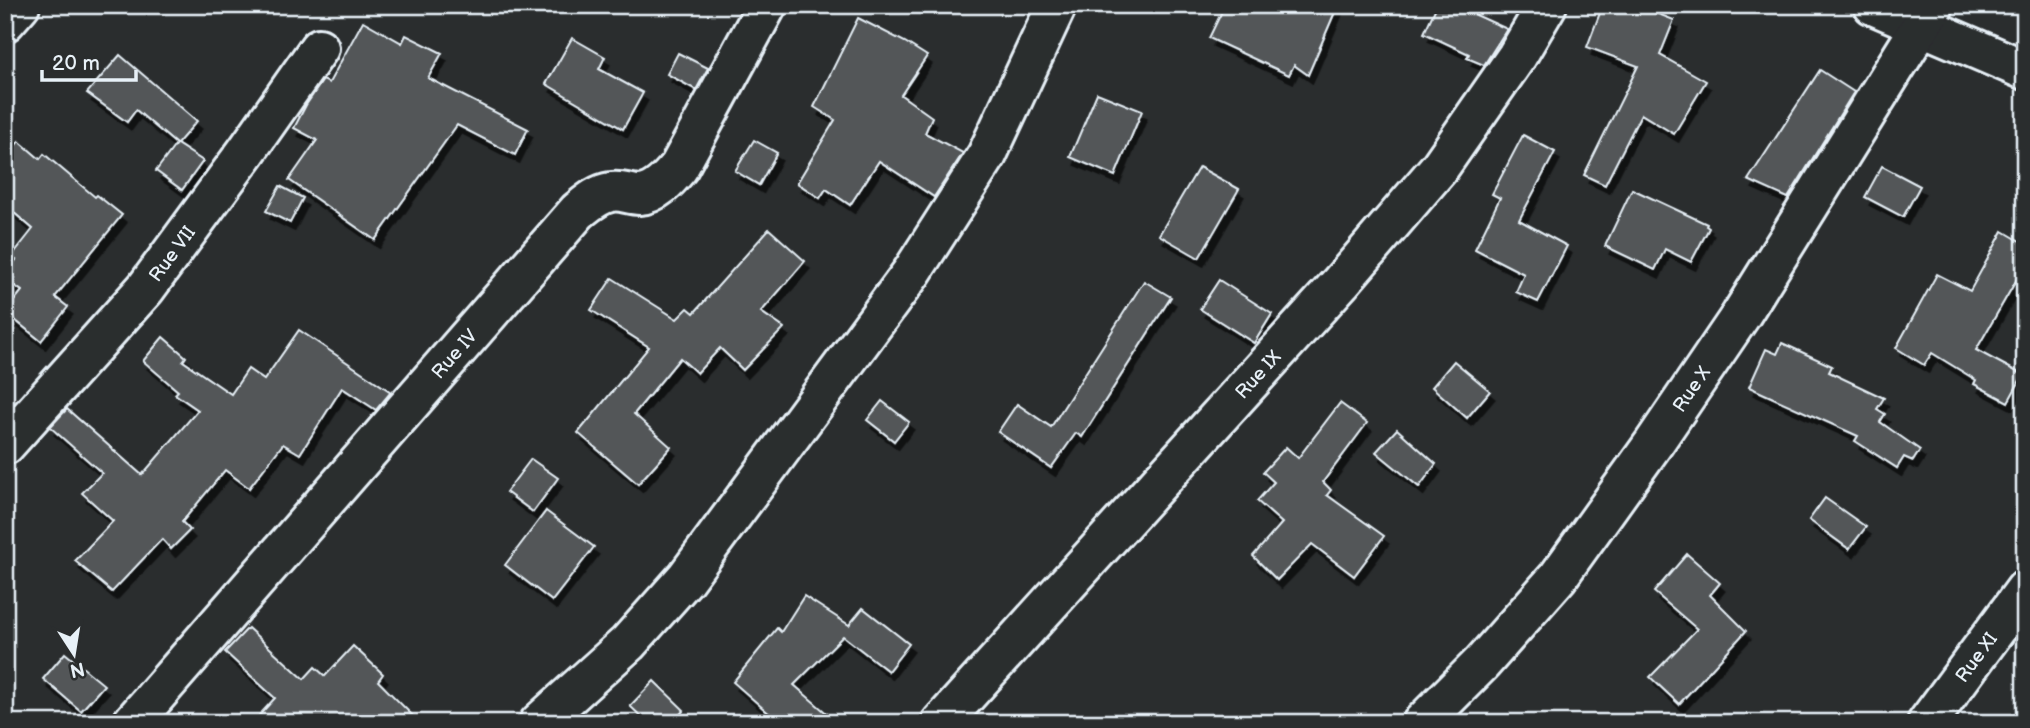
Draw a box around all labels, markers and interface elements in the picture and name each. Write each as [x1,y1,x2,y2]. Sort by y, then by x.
scale bar [42,38,136,82]
text: 20 m [52,51,100,76]
street label: Rue VII [145,222,201,287]
street label: Rue IV [427,325,483,384]
street label: Rue IX [1231,346,1286,404]
street label: Rue X [1668,362,1716,417]
north arrow [38,620,108,690]
street label: Rue XI [1951,628,2003,687]
text: N [68,656,87,682]

